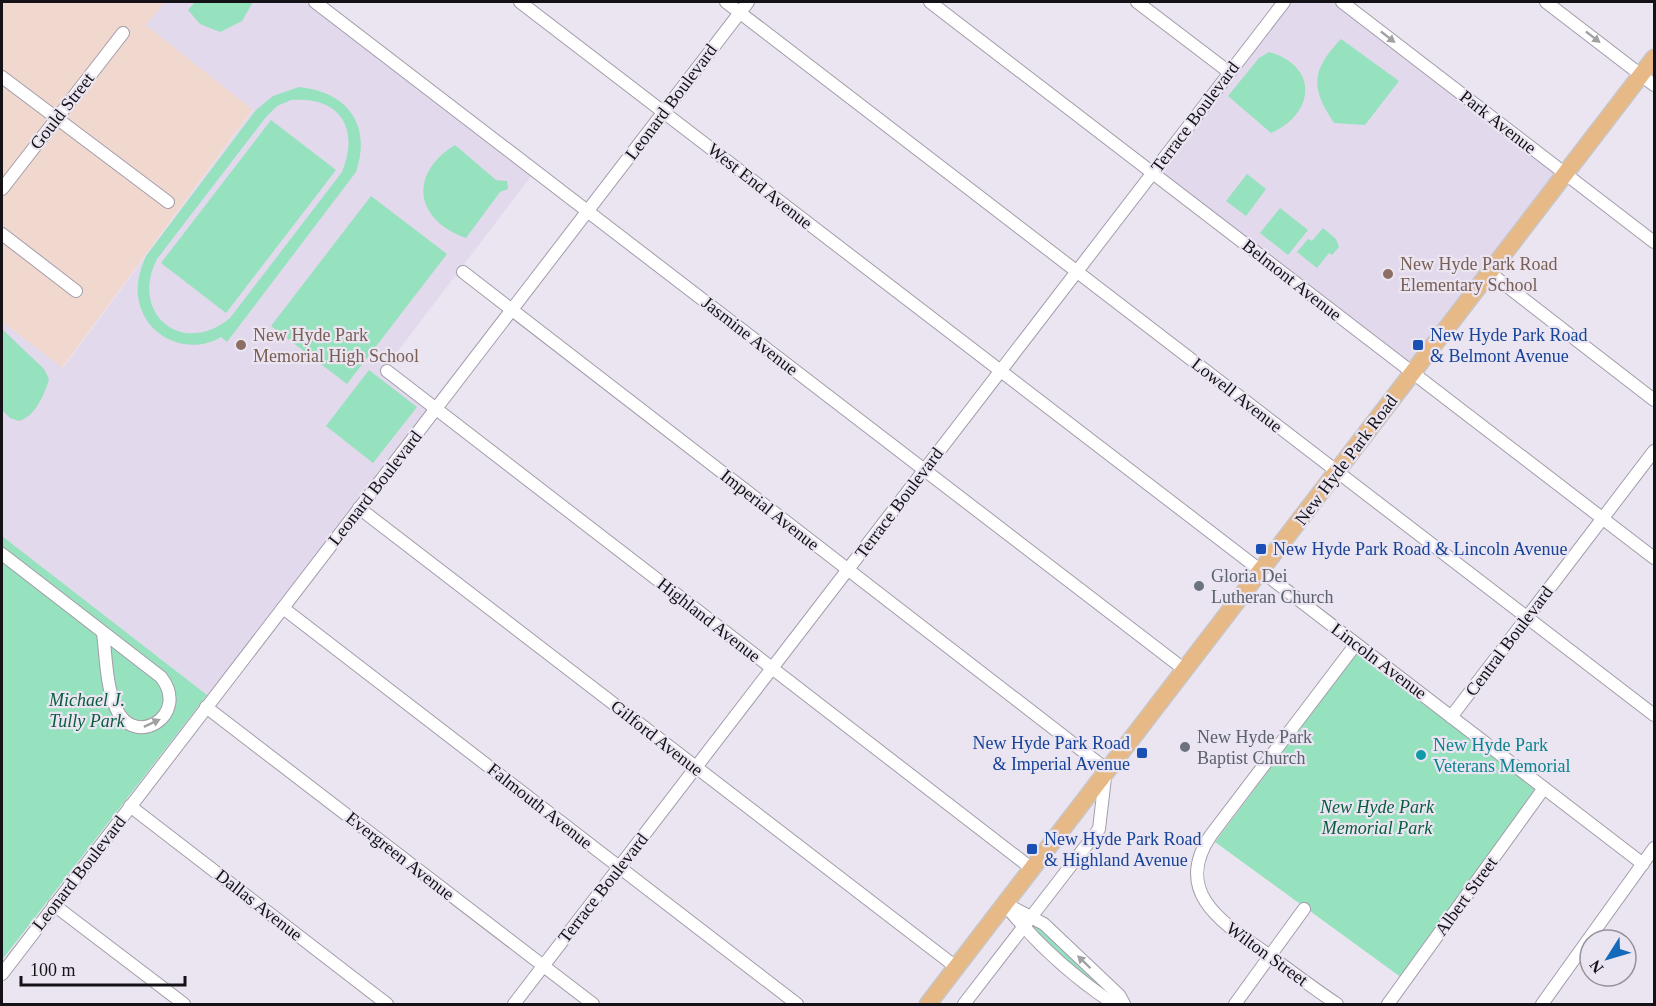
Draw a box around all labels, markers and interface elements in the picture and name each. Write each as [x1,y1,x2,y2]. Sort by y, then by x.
one-way arrow [1380,31,1396,44]
one-way arrow [1585,31,1601,44]
street label: Leonard Boulevard [621,40,721,164]
street label: Terrace Boulevard [1147,58,1243,176]
street label: Gould Street [26,69,98,153]
street label: Park Avenue [1456,86,1540,158]
street label: West End Avenue [704,139,816,233]
street label: Belmont Avenue [1239,235,1345,325]
place label: New Hyde Park Road Elementary School [1400,254,1557,295]
marker: New Hyde Park Road Elementary School [1381,267,1395,281]
street label: Jasmine Avenue [698,292,802,380]
place label: New Hyde Park Memorial High School [253,325,419,366]
place label: New Hyde Park Road & Belmont Avenue [1430,325,1587,366]
marker: New Hyde Park Memorial High School [234,338,248,352]
marker: New Hyde Park Road & Belmont Avenue [1411,338,1425,352]
street label: Lowell Avenue [1188,354,1286,436]
street label: New Hyde Park Road [1291,391,1401,529]
street label: Leonard Boulevard [324,427,426,549]
street label: Terrace Boulevard [851,444,947,562]
street label: Imperial Avenue [717,465,823,555]
place label: New Hyde Park Road & Lincoln Avenue [1273,539,1568,559]
marker: New Hyde Park Road & Lincoln Avenue [1254,542,1268,556]
place label: Gloria Dei Lutheran Church [1211,566,1333,607]
street label: Highland Avenue [654,574,764,666]
marker: Gloria Dei Lutheran Church [1192,579,1206,593]
street label: Central Boulevard [1461,582,1557,700]
street label: Lincoln Avenue [1327,619,1431,703]
park label: Michael J. Tully Park [48,690,126,731]
street label: Gilford Avenue [607,696,707,780]
one-way arrow [143,718,161,728]
place label: New Hyde Park Baptist Church [1197,727,1312,768]
place label: New Hyde Park Road & Imperial Avenue [973,733,1130,774]
place label: New Hyde Park Veterans Memorial [1433,735,1570,776]
marker: New Hyde Park Baptist Church [1178,740,1192,754]
marker: New Hyde Park Road & Imperial Avenue [1135,746,1149,760]
marker: New Hyde Park Veterans Memorial [1414,748,1428,762]
street label: Falmouth Avenue [484,759,596,853]
park label: New Hyde Park Memorial Park [1319,797,1435,838]
street label: Evergreen Avenue [342,808,458,904]
street label: Leonard Boulevard [28,812,130,934]
street label: Terrace Boulevard [554,829,652,947]
place label: New Hyde Park Road & Highland Avenue [1044,829,1201,870]
marker: New Hyde Park Road & Highland Avenue [1025,842,1039,856]
street label: Albert Street [1431,853,1501,939]
street label: Dallas Avenue [212,865,306,945]
street label: Wilton Street [1222,918,1312,990]
north arrow [1578,928,1638,988]
scale bar [21,949,184,987]
one-way arrow [1077,955,1092,969]
text: N [1586,957,1607,976]
text: 100 m [30,960,76,980]

